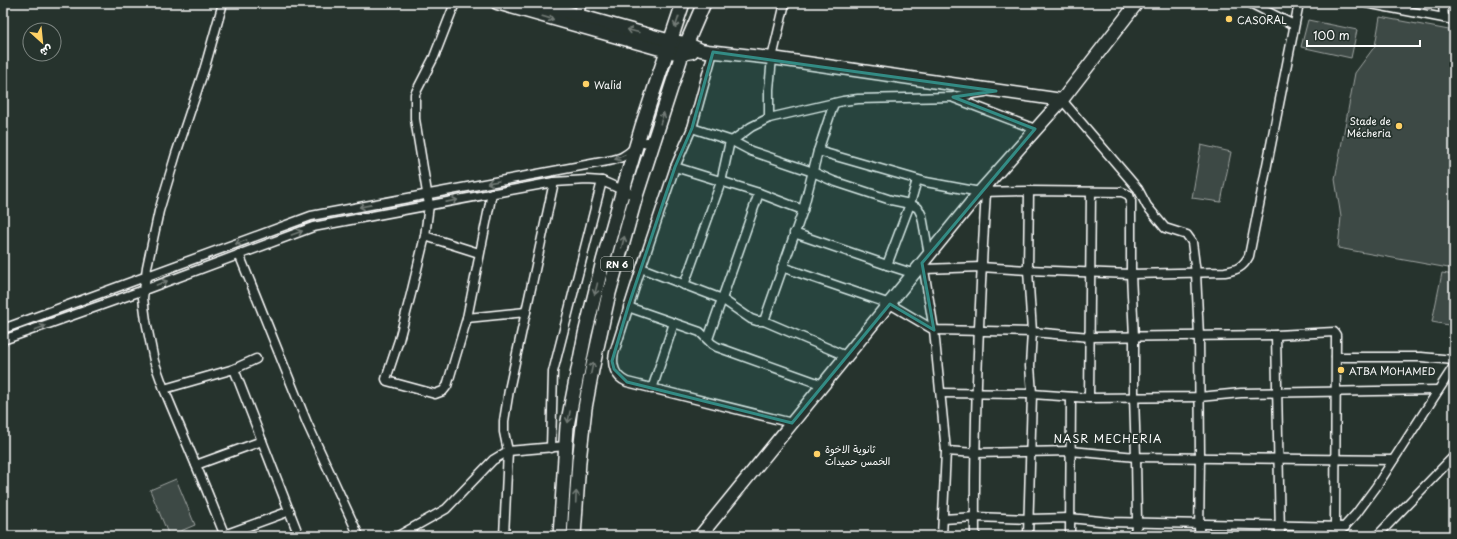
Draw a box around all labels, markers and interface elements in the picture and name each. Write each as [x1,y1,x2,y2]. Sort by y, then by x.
place label: CASORAL [1237,12,1287,27]
marker: CASORAL [1224,14,1234,24]
one-way arrow [541,15,554,22]
one-way arrow [673,15,680,28]
north arrow [22,22,62,62]
scale bar [1307,22,1420,48]
text: 100 m [1313,26,1350,44]
one-way arrow [627,27,640,34]
text: ش [38,41,56,62]
place label: Walid [594,77,622,92]
marker: Walid [581,79,591,89]
one-way arrow [659,112,666,125]
place label: Stade de Mécheria [1347,113,1392,140]
marker: Stade de Mécheria [1394,121,1404,131]
one-way arrow [614,154,626,161]
one-way arrow [487,178,500,186]
one-way arrow [445,197,458,205]
one-way arrow [359,202,372,210]
one-way arrow [291,228,303,236]
one-way arrow [620,236,628,249]
one-way arrow [235,239,247,247]
road number: RN 6 [601,257,633,271]
one-way arrow [156,279,168,287]
one-way arrow [592,283,599,296]
one-way arrow [34,323,46,331]
one-way arrow [589,362,597,375]
place label: ATBA MOHAMED [1349,363,1436,378]
marker: ATBA MOHAMED [1336,365,1346,375]
one-way arrow [565,410,573,423]
district label: NASR MECHERIA [1053,430,1163,447]
place label: ثانوية الاخوة الخمس حميدات [825,441,890,468]
marker: ثانوية الاخوة الخمس حميدات [812,449,822,459]
one-way arrow [573,491,580,504]

